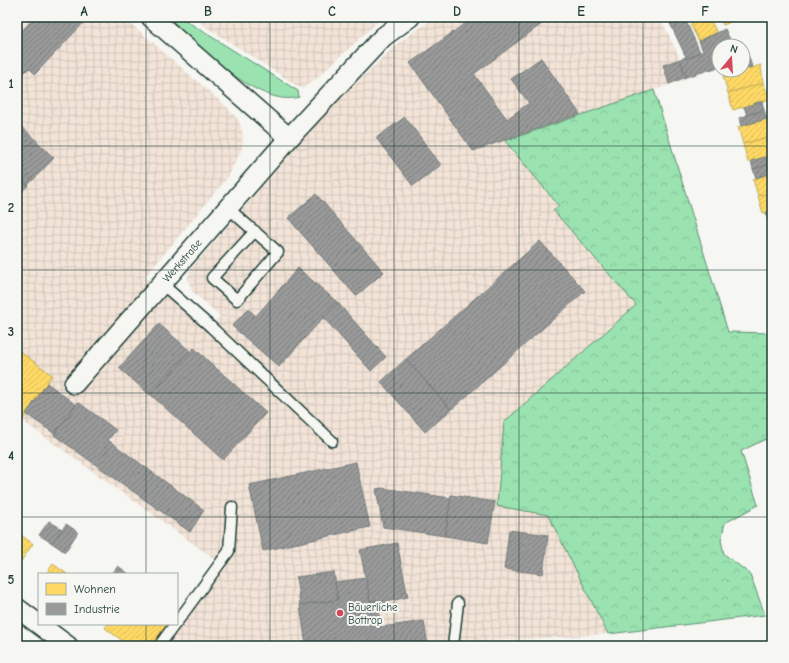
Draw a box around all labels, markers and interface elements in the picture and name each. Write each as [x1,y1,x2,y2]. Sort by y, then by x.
text: A [80,4,88,19]
text: B [204,4,212,19]
text: C [328,4,336,19]
text: D [453,4,461,19]
text: E [577,4,585,19]
text: F [701,4,709,19]
north arrow [711,38,751,78]
text: N [729,42,739,56]
text: 1 [8,76,14,91]
text: 2 [8,200,14,215]
street label: Werkstraße [160,236,205,285]
text: 3 [8,324,14,339]
text: 4 [8,448,14,463]
text: 5 [8,572,15,587]
legend [38,573,178,625]
text: Wohnen [74,582,116,596]
place label: Bäuerliche Bottrop [348,601,398,627]
text: Industrie [74,602,120,616]
marker: Bäuerliche Bottrop [335,608,345,618]

